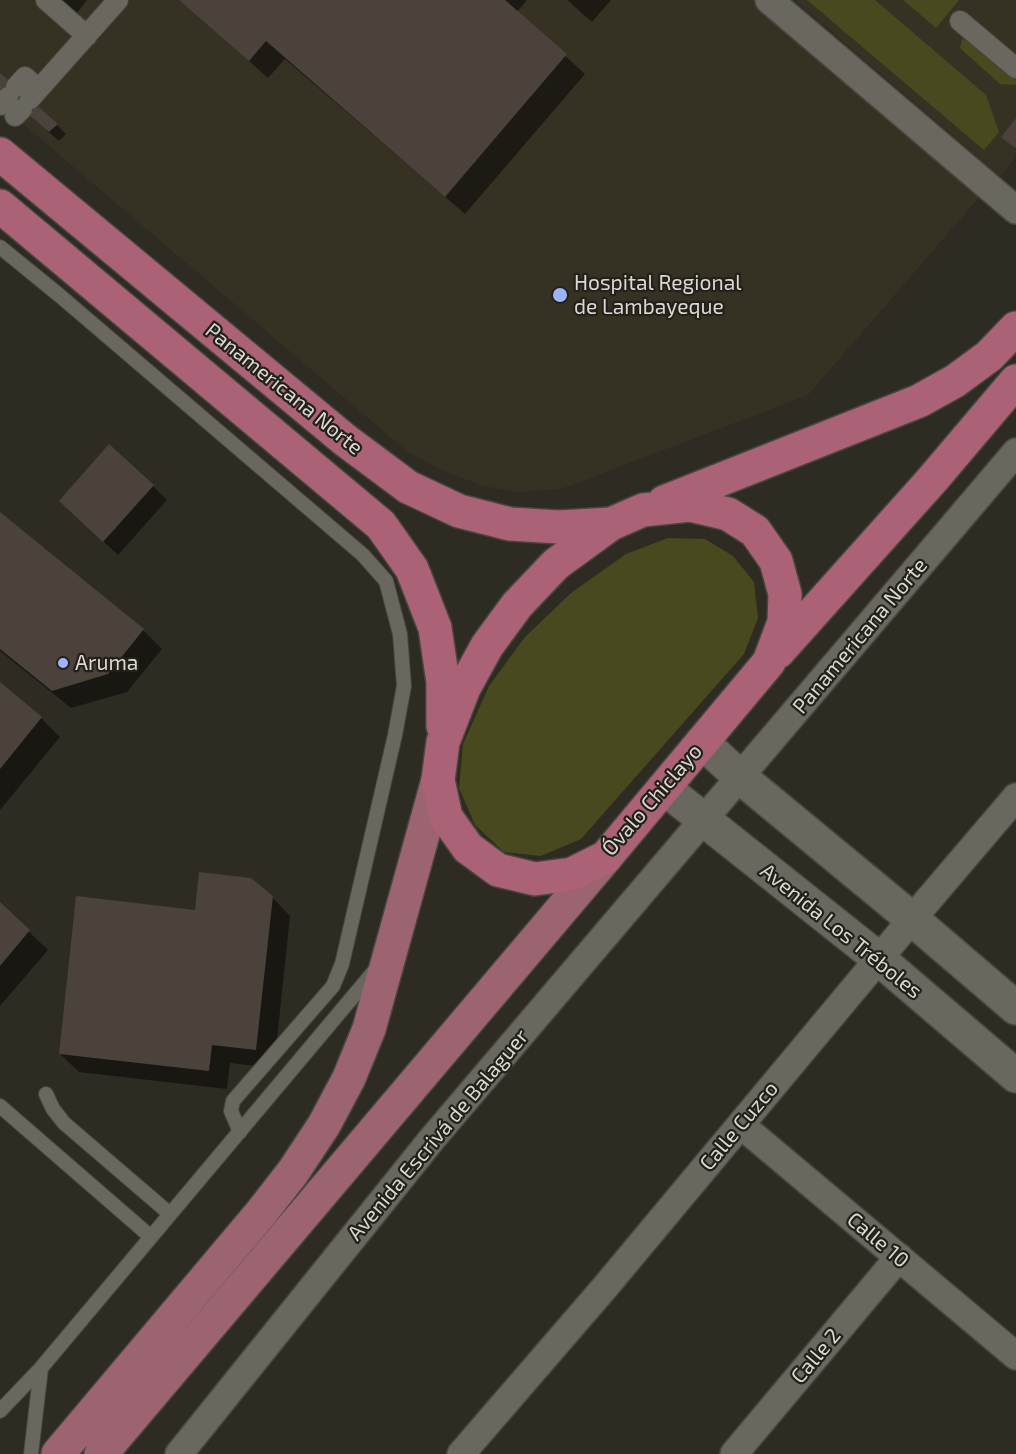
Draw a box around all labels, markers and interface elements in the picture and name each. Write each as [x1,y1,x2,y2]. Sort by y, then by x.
place label: Hospital Regional de Lambayeque [574,270,741,320]
marker: Hospital Regional de Lambayeque [551,286,569,304]
street label: Panamericana Norte [200,318,368,460]
street label: Panamericana Norte [788,553,932,719]
place label: Aruma [75,650,138,676]
marker: Aruma [56,656,70,670]
street label: Óvalo Chiclayo [597,739,707,861]
street label: Avenida Los Tréboles [755,858,927,1004]
street label: Avenida Escrivá de Balaguer [342,1024,534,1246]
street label: Calle Cuzco [694,1076,784,1176]
street label: Calle 10 [842,1207,914,1273]
street label: Calle 2 [786,1323,846,1389]

